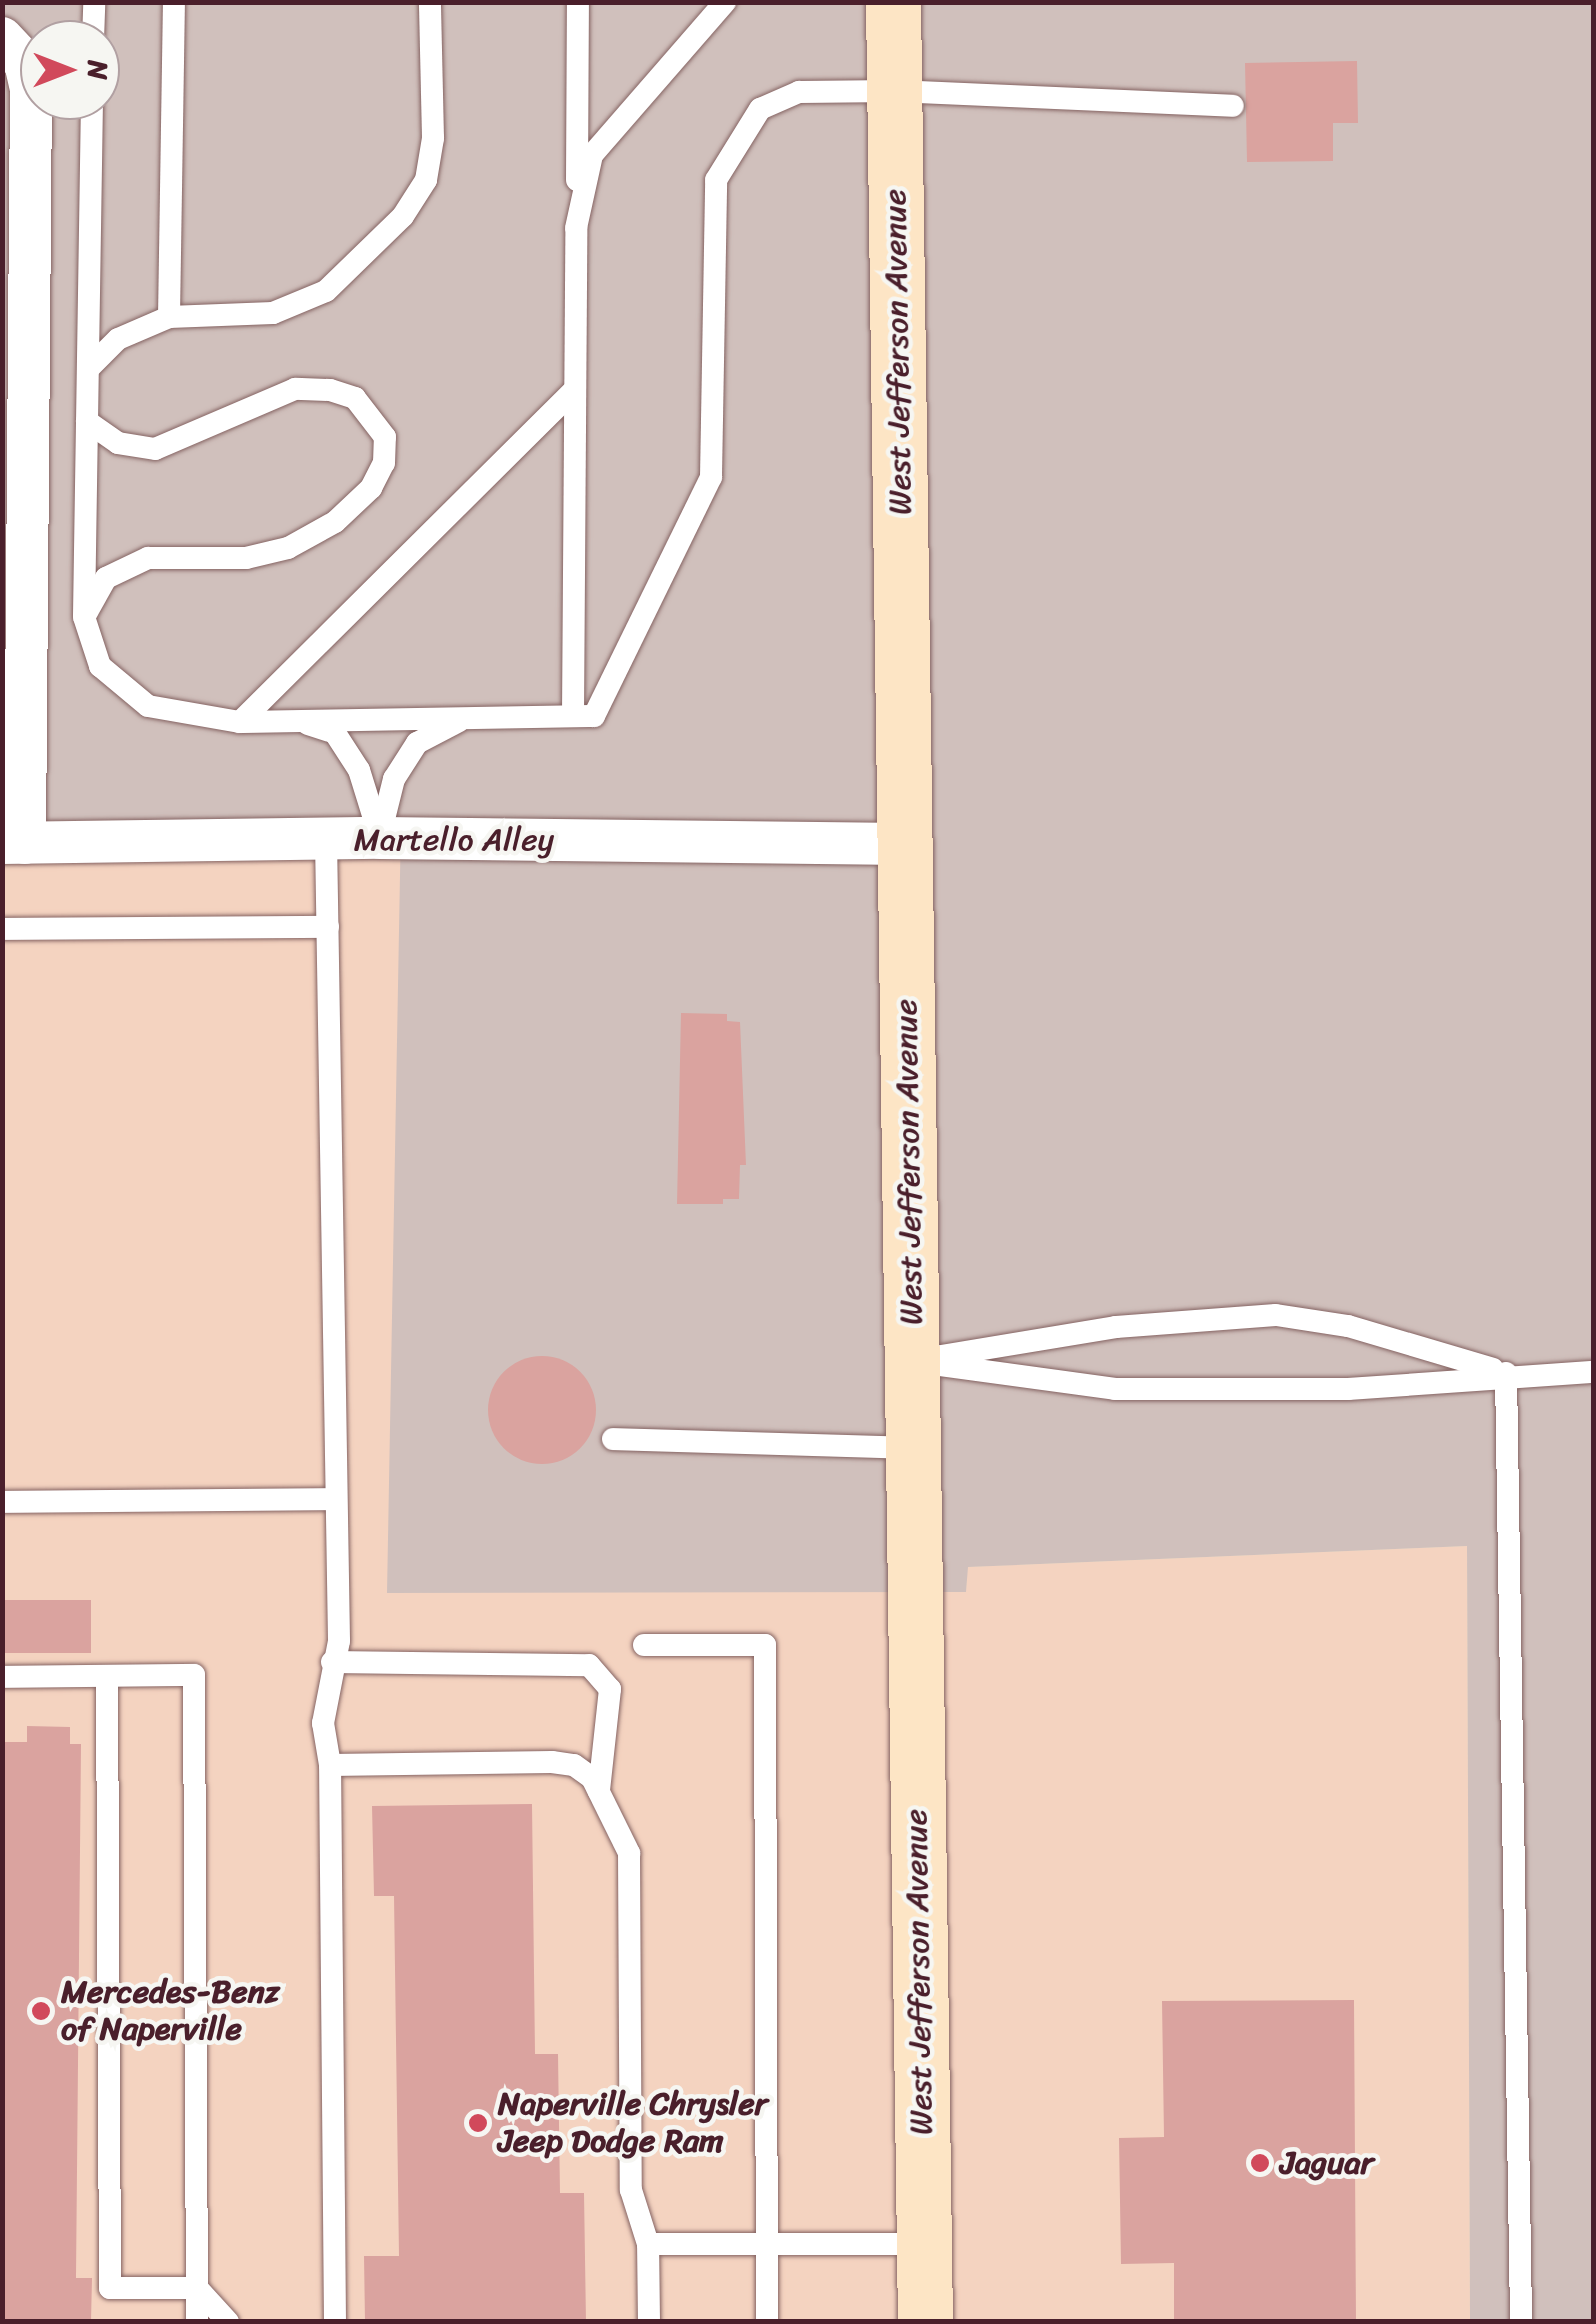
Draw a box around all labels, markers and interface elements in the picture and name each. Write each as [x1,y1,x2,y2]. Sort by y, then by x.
north arrow [20,20,120,120]
text: N [74,60,123,80]
street label: West Jefferson Avenue [876,189,920,515]
street label: Martello Alley [354,821,554,859]
street label: West Jefferson Avenue [887,999,931,1325]
street label: West Jefferson Avenue [897,1809,941,2135]
place label: Mercedes-Benz of Naperville [61,1974,280,2049]
marker: Mercedes-Benz of Naperville [30,2000,52,2022]
place label: Naperville Chrysler Jeep Dodge Ram [498,2086,769,2161]
marker: Naperville Chrysler Jeep Dodge Ram [467,2112,489,2134]
place label: Jaguar [1280,2144,1374,2182]
marker: Jaguar [1249,2152,1271,2174]

